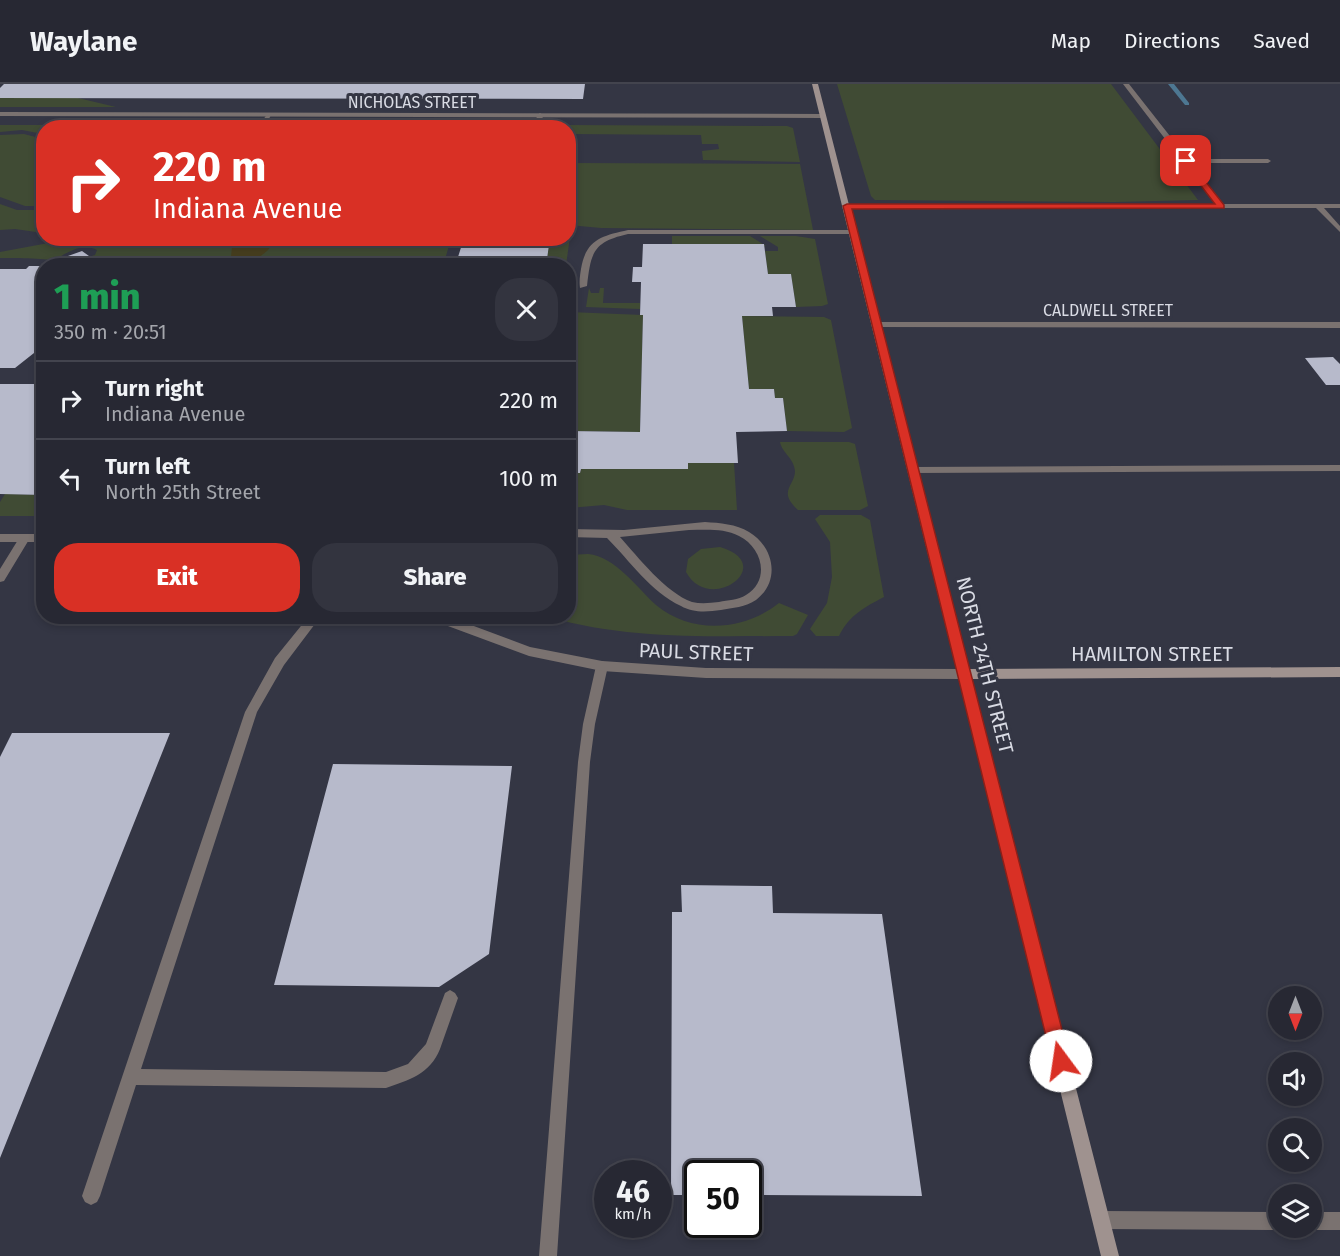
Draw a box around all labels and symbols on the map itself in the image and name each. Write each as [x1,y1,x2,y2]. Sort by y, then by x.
street label: NICHOLAS STREET [348,93,477,112]
pin [1160,135,1211,186]
street label: CALDWELL STREET [1043,301,1174,320]
street label: NORTH 24TH STREET [951,574,1019,757]
street label: PAUL STREET [638,638,754,666]
street label: HAMILTON STREET [1071,642,1234,666]
north arrow [1268,986,1322,1040]
position arrow [1029,1029,1093,1093]
speed limit sign: 50 [684,1160,762,1238]

